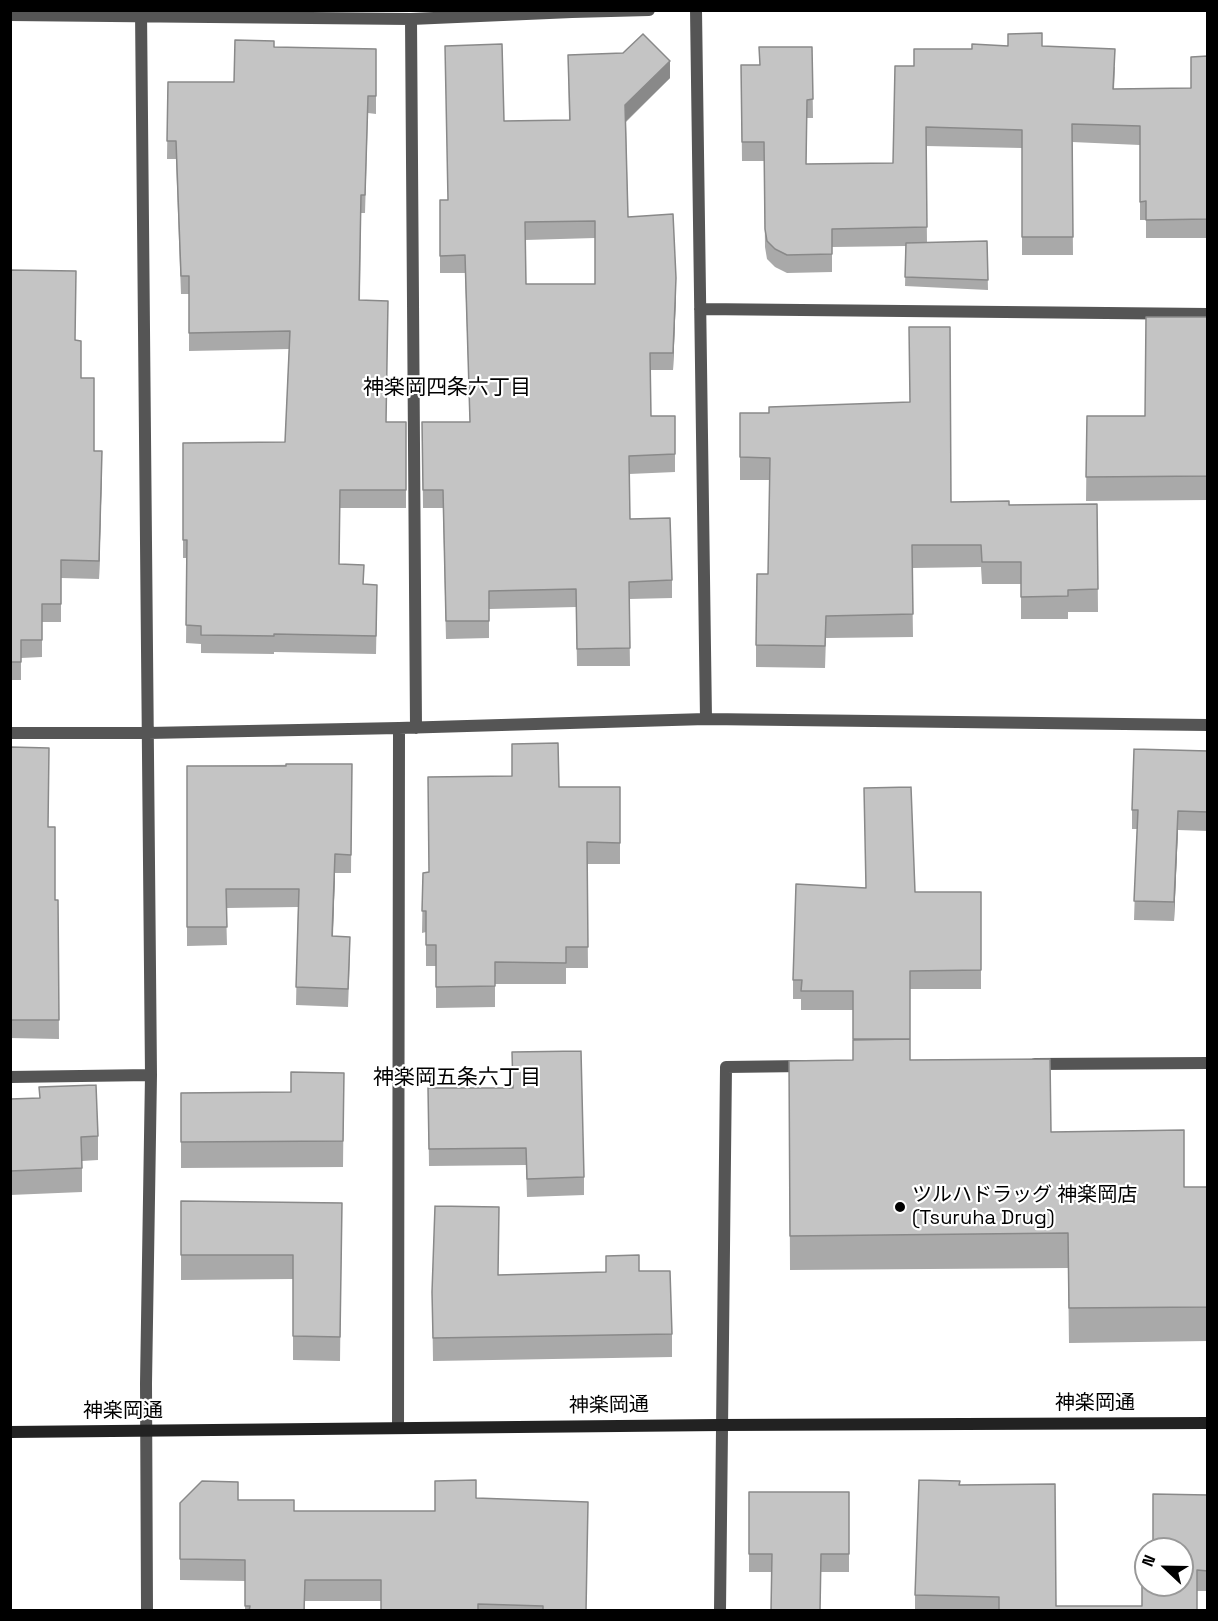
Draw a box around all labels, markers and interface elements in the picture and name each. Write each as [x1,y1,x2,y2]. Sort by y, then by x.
district label: 神楽岡四条六丁目 [363,375,531,401]
district label: 神楽岡五条六丁目 [373,1065,541,1091]
place label: ツルハドラッグ 神楽岡店 (Tsuruha Drug) [912,1184,1137,1231]
marker: ツルハドラッグ 神楽岡店 (Tsuruha Drug) [893,1200,907,1214]
street label: 神楽岡通 [1055,1392,1135,1416]
street label: 神楽岡通 [569,1393,649,1419]
street label: 神楽岡通 [83,1400,163,1424]
north arrow [1134,1537,1194,1597]
text: N [1137,1552,1160,1570]

